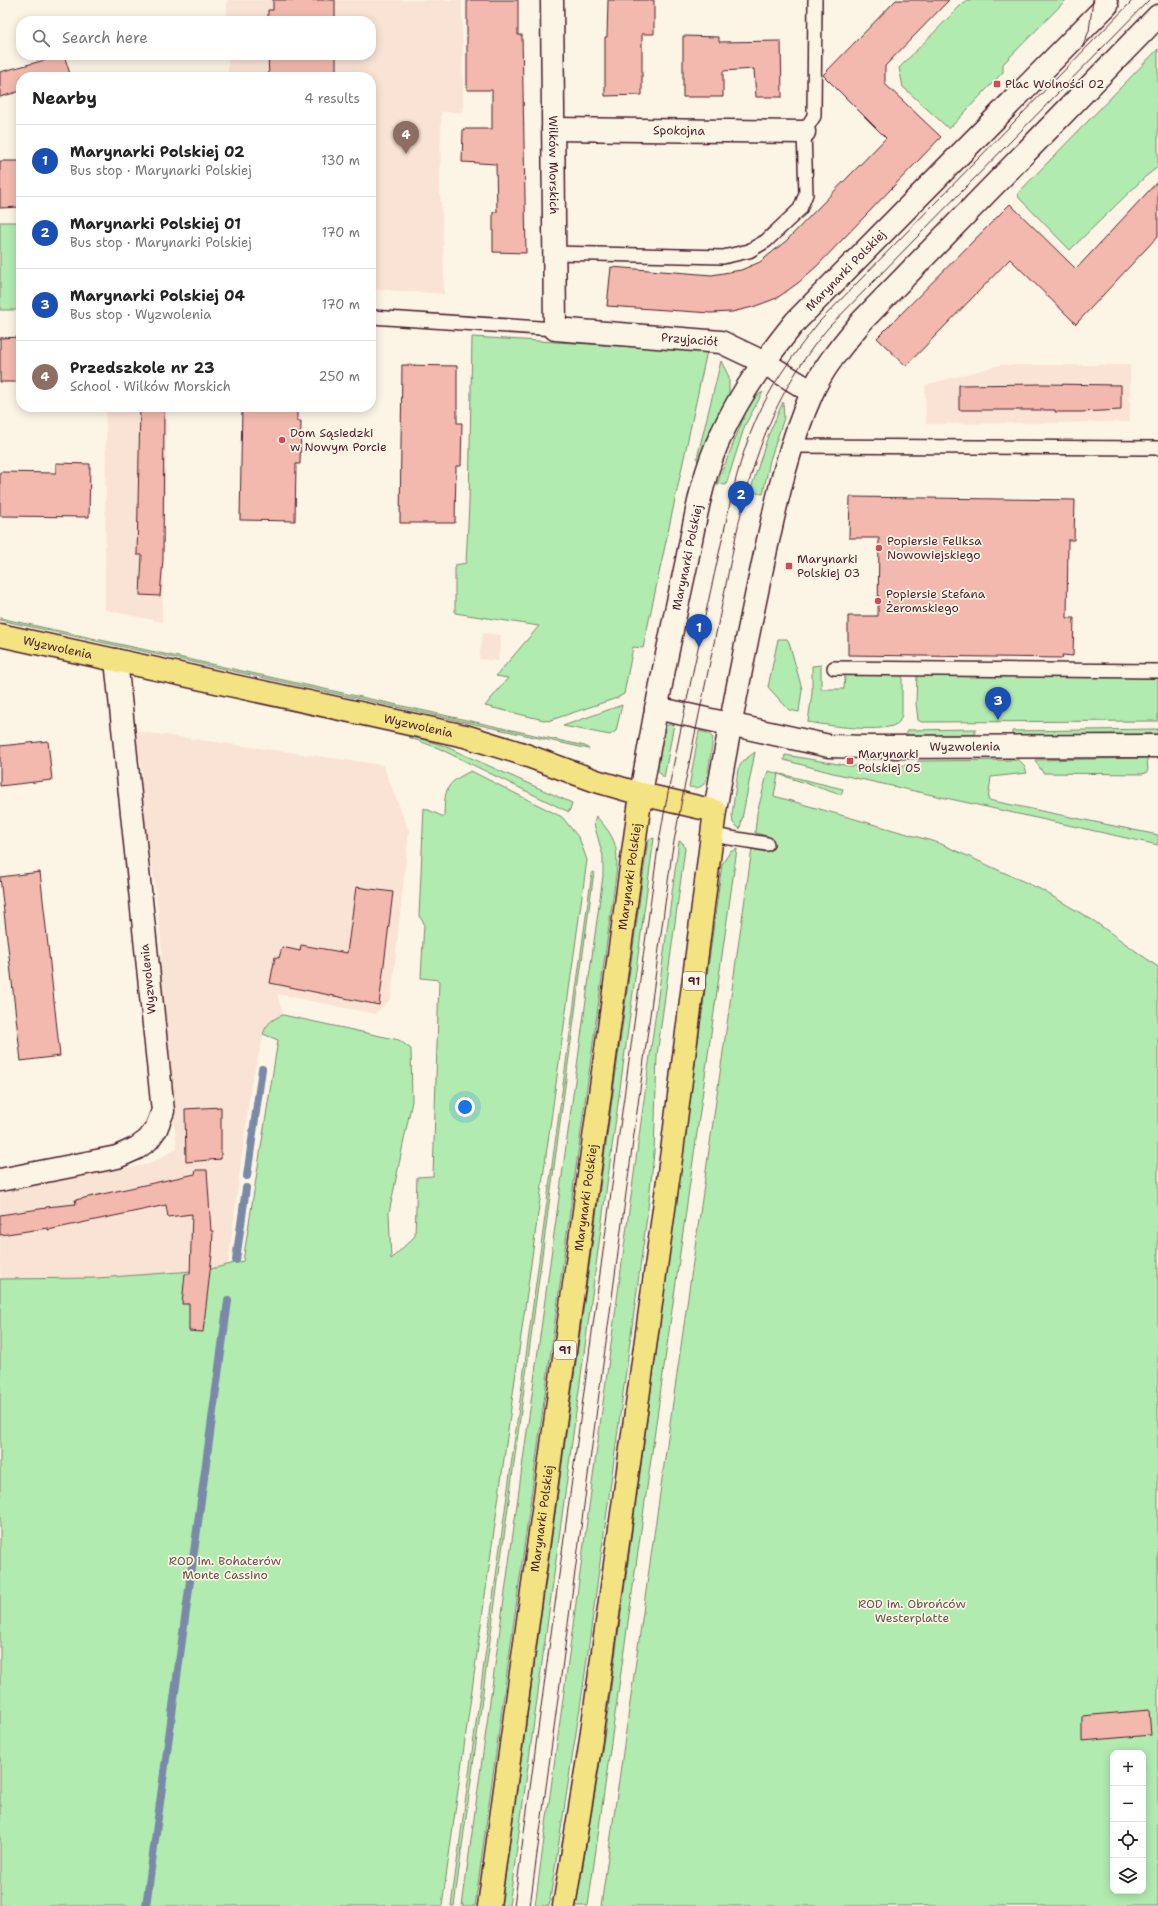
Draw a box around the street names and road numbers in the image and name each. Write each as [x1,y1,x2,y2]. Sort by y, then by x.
street label: Wilków Morskich [545,115,562,215]
street label: Spokojna [653,122,706,139]
street label: Marynarki Polskiej [802,227,889,315]
street label: Przyjaciół [660,329,719,350]
street label: Marynarki Polskiej [668,503,706,612]
street label: Wyzwolenia [21,632,94,663]
street label: Wyzwolenia [382,711,455,741]
street label: Wyzwolenia [930,739,1001,755]
street label: Marynarki Polskiej [614,822,645,931]
street label: Wyzwolenia [136,943,160,1015]
road number: 91 [683,972,705,990]
street label: Marynarki Polskiej [571,1143,601,1252]
road number: 91 [554,1341,576,1359]
street label: Marynarki Polskiej [527,1464,557,1573]

